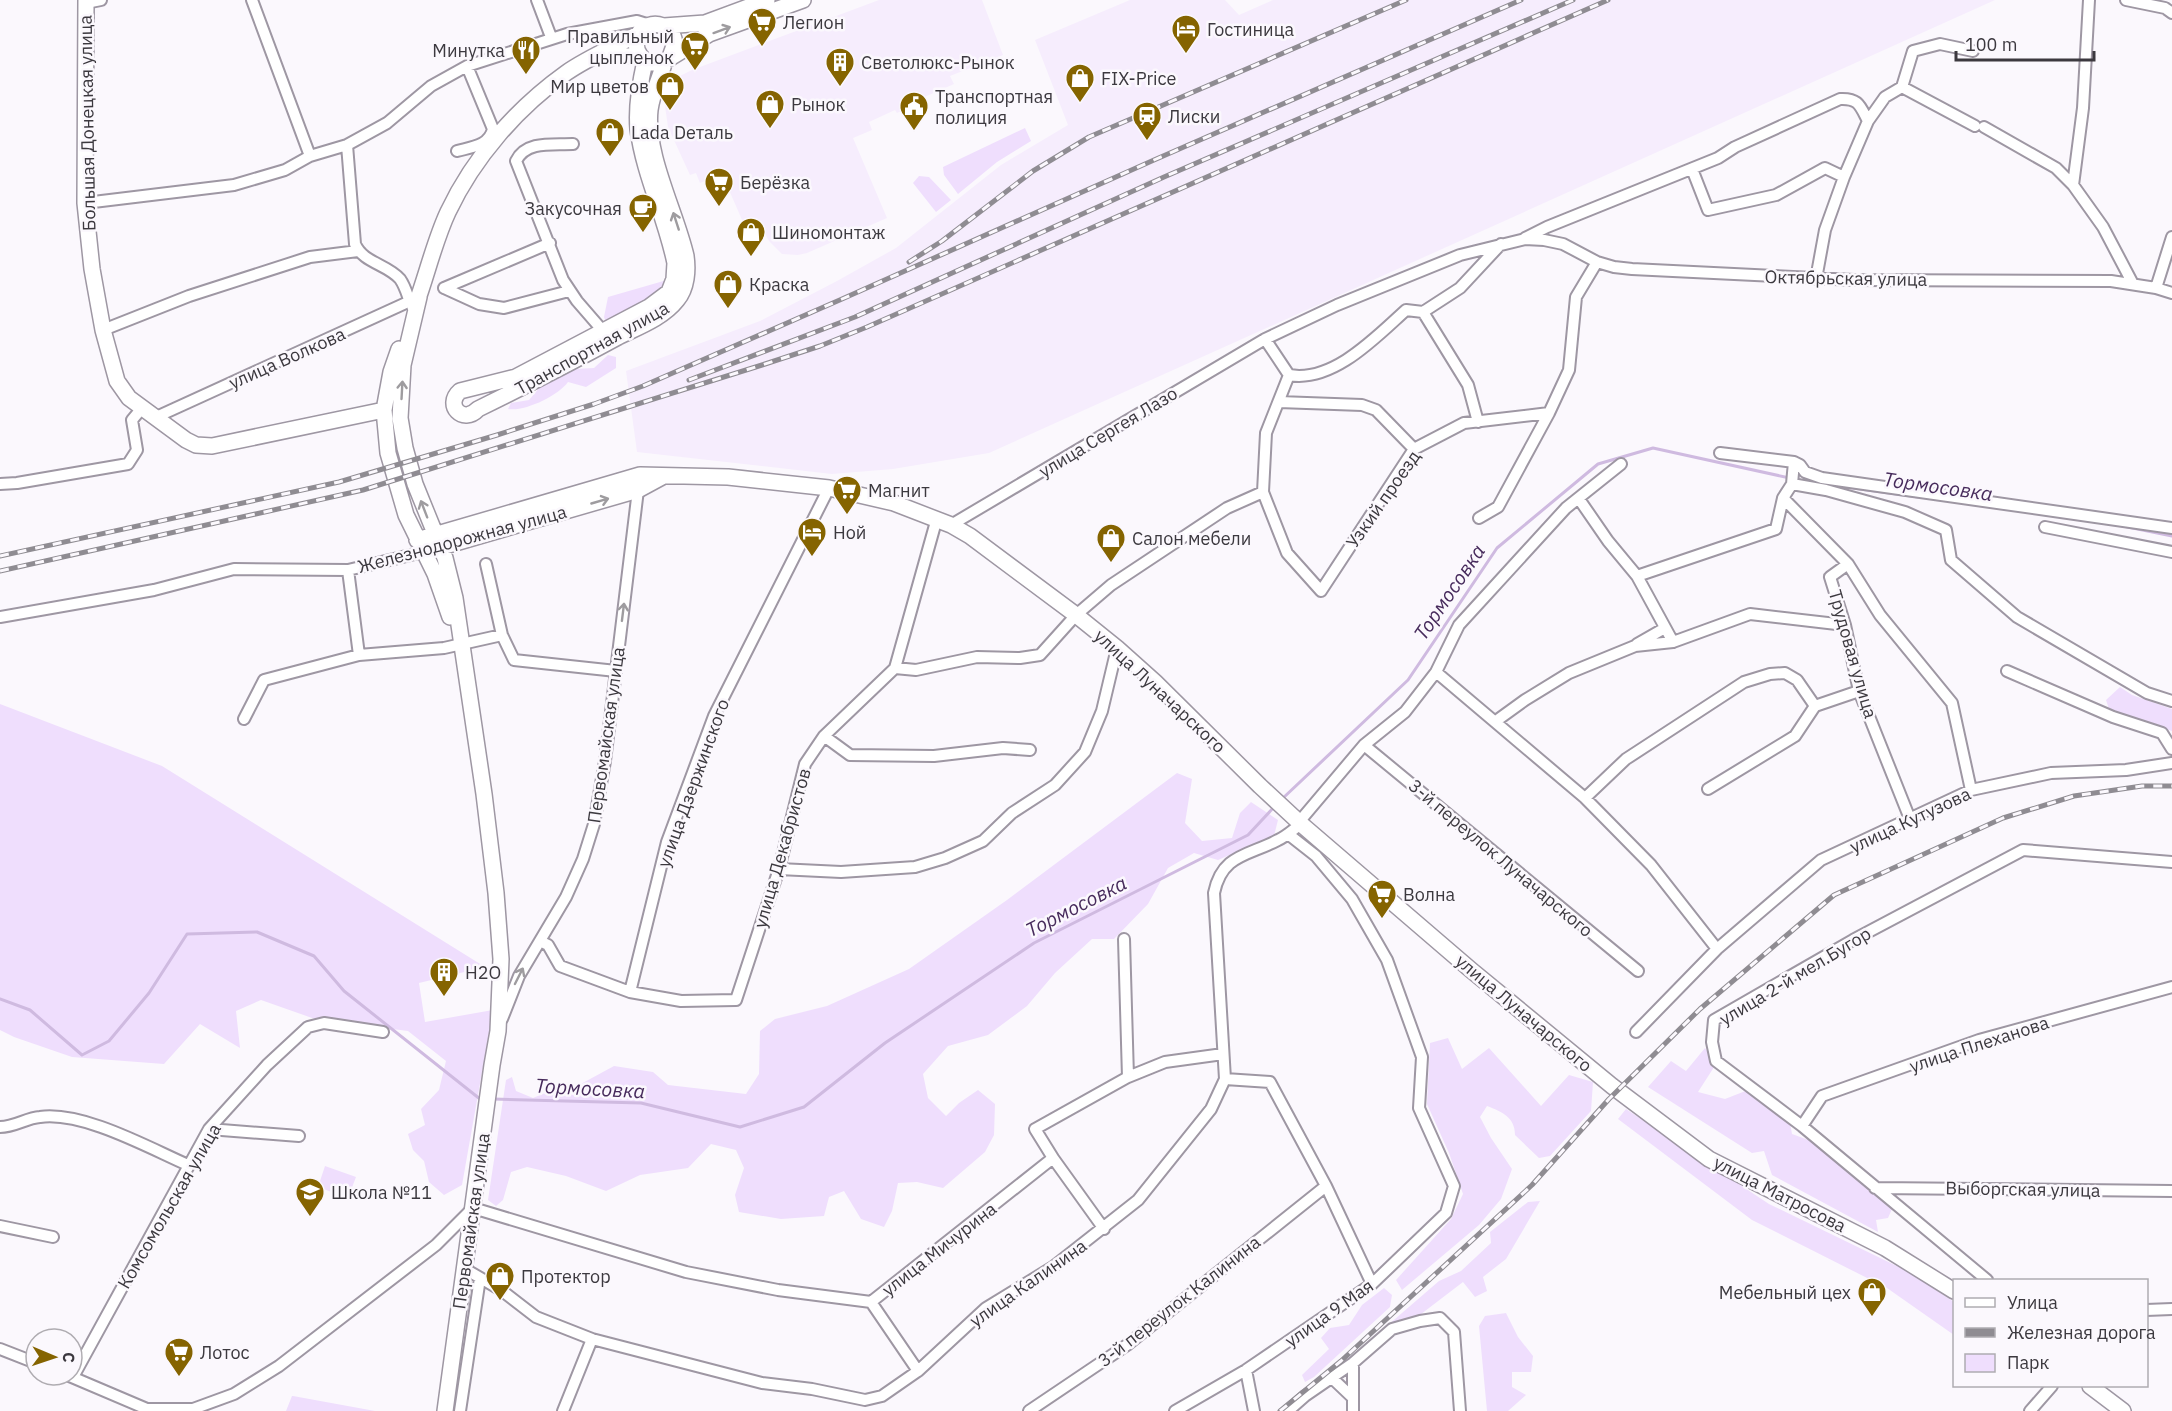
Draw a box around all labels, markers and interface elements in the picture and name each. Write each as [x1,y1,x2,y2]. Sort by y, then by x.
supermarket icon: Легион [746,6,778,48]
place label: Легион [783,11,844,34]
hotel icon: Гостиница [1170,13,1202,55]
street label: Большая Донецкая улица [74,14,100,231]
place label: Гостиница [1207,18,1294,41]
one-way arrow [712,23,731,34]
scale bar [1956,24,2094,62]
place label: Правильный цыпленок [567,25,674,69]
supermarket icon: Правильный цыпленок [679,30,711,72]
text: 100 m [1965,33,2017,56]
restaurant icon: Минутка [510,34,542,76]
place label: Минутка [432,39,505,62]
building icon: Светолюкс-Рынок [824,46,856,88]
place label: Светолюкс-Рынок [861,51,1015,74]
shop icon: FIX-Price [1064,62,1096,104]
place label: FIX-Price [1101,67,1177,90]
shop icon: Мир цветов [654,70,686,112]
place label: Мир цветов [550,75,649,98]
place label: Транспортная полиция [935,85,1053,129]
shop icon: Рынок [754,88,786,130]
public building icon: Транспортная полиция [898,90,930,132]
place label: Рынок [791,93,846,116]
station icon: Лиски [1131,100,1163,142]
place label: Лиски [1168,105,1220,128]
shop icon: Lada Dеталь [594,116,626,158]
place label: Lada Dеталь [631,121,733,144]
supermarket icon: Берёзка [703,166,735,208]
place label: Берёзка [740,171,810,194]
cafe icon: Закусочная [627,192,659,234]
place label: Закусочная [525,197,622,220]
one-way arrow [670,212,681,231]
shop icon: Шиномонтаж [735,216,767,258]
place label: Шиномонтаж [772,221,886,244]
street label: Октябрьская улица [1764,265,1928,291]
shop icon: Краска [712,268,744,310]
place label: Краска [749,273,810,296]
street label: Транспортная улица [511,296,673,400]
street label: улица Волкова [225,322,349,394]
one-way arrow [396,381,407,401]
street label: улица Сергея Лазо [1034,381,1182,483]
street label: Узкий проезд [1341,445,1425,552]
water label: Тормосовка [1882,465,1994,507]
supermarket icon: Магнит [831,474,863,516]
place label: Магнит [868,479,930,502]
one-way arrow [591,495,610,506]
street label: Железнодорожная улица [355,500,569,578]
one-way arrow [418,500,429,519]
hotel icon: Ной [796,516,828,558]
place label: Ной [833,521,866,544]
shop icon: Салон мебели [1095,522,1127,564]
place label: Салон мебели [1132,527,1251,550]
water label: Тормосовка [1407,539,1491,645]
street label: Трудовая улица [1824,587,1882,721]
one-way arrow [618,603,629,623]
street label: улица Луначарского [1089,624,1231,758]
street label: Первомайская улица [582,645,630,825]
street label: улица Дзержинского [652,696,734,870]
street label: улица Декабристов [748,765,816,931]
street label: 3-й переулок Луначарского [1404,774,1598,942]
street label: улица Кутузова [1846,782,1975,858]
water label: Тормосовка [1021,869,1131,943]
supermarket icon: Волна [1366,878,1398,920]
place label: Волна [1403,883,1456,906]
street label: улица 2-й мел.Бугор [1715,922,1875,1030]
street label: улица Луначарского [1451,949,1597,1077]
building icon: H2O [428,956,460,998]
place label: H2O [465,961,501,984]
one-way arrow [514,968,526,986]
street label: улица Плеханова [1906,1010,2052,1077]
water label: Тормосовка [534,1072,646,1104]
street label: Комсомольская улица [112,1119,226,1293]
street label: Первомайская улица [447,1131,495,1311]
street label: улица Матросова [1710,1151,1850,1237]
school or university icon: Школа №11 [294,1176,326,1218]
street label: Выборгская улица [1945,1176,2101,1202]
place label: Школа №11 [331,1181,432,1204]
street label: улица Мичурина [877,1197,1001,1301]
street label: 3-й переулок Калинина [1093,1230,1265,1372]
street label: улица Калинина [965,1234,1091,1332]
shop icon: Протектор [484,1260,516,1302]
place label: Протектор [521,1265,611,1288]
street label: улица 9 Мая [1280,1274,1378,1352]
shop icon: Мебельный цех [1856,1276,1888,1318]
legend [1953,1279,2148,1387]
place label: Мебельный цех [1719,1281,1851,1304]
text: Улица [2007,1291,2058,1314]
text: Железная дорога [2007,1321,2156,1344]
north arrow [24,1327,84,1387]
supermarket icon: Лотос [163,1336,195,1378]
place label: Лотос [200,1341,250,1364]
text: Парк [2007,1351,2050,1374]
text: С [59,1352,79,1363]

